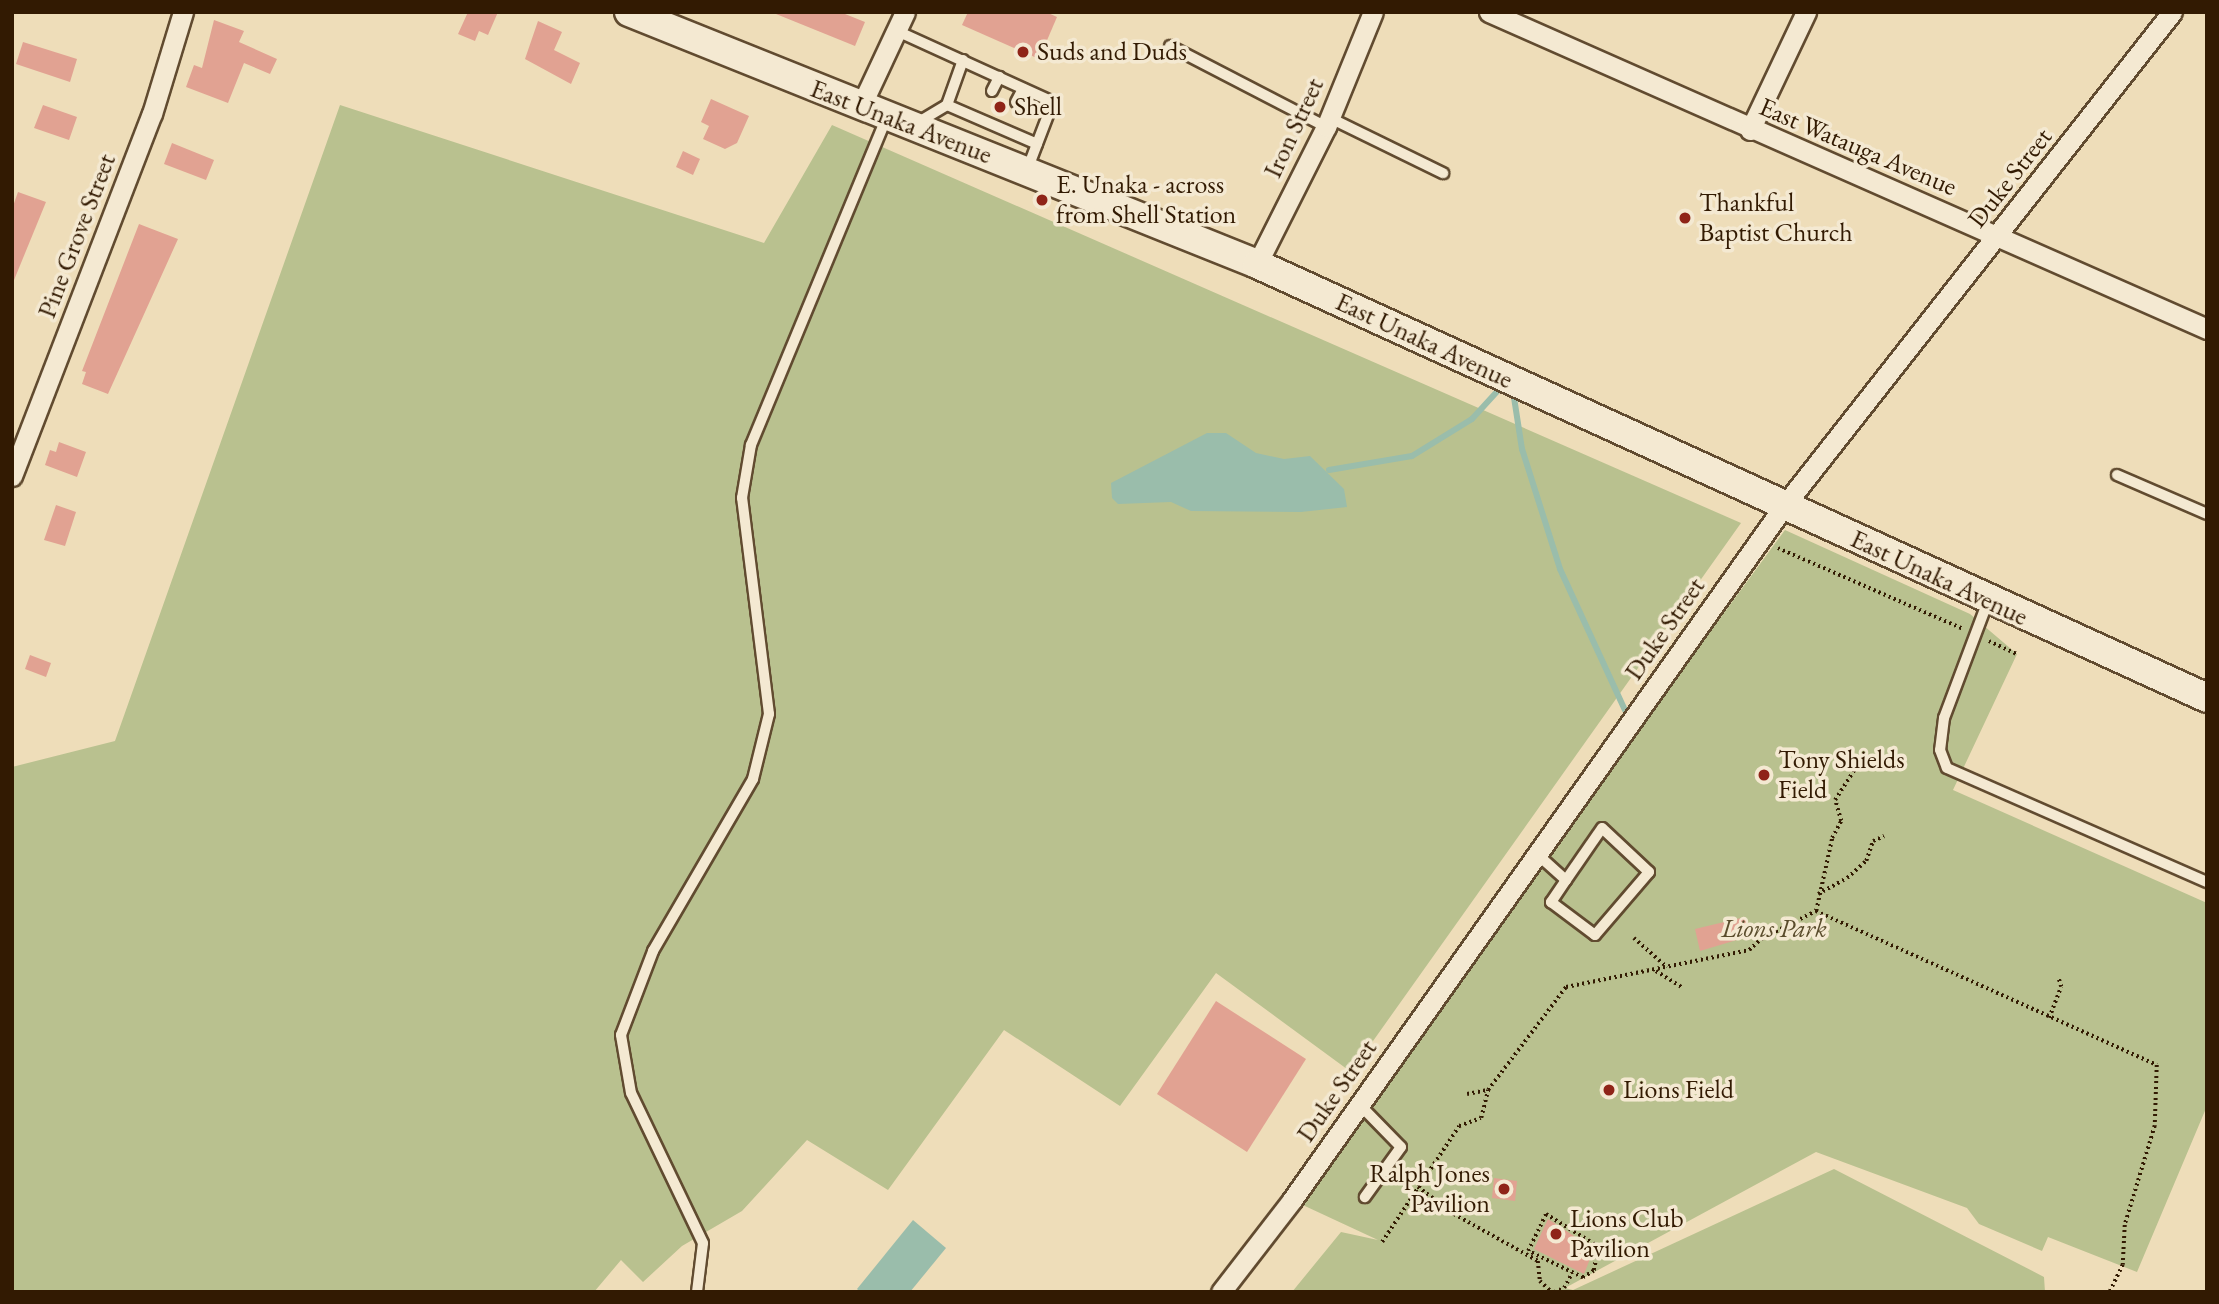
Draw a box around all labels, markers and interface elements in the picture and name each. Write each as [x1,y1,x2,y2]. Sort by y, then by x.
place label: Suds and Duds [1037,36,1187,68]
marker: Suds and Duds [1015,44,1031,60]
street label: East Unaka Avenue [806,73,996,171]
street label: Iron Street [1257,73,1331,183]
place label: Shell [1014,91,1062,123]
street label: East Watauga Avenue [1755,91,1961,203]
marker: Shell [992,99,1008,115]
street label: Duke Street [1961,122,2059,234]
street label: Pine Grove Street [31,150,123,322]
place label: E. Unaka - across from Shell Station [1056,169,1236,230]
place label: Thankful Baptist Church [1699,187,1853,248]
marker: E. Unaka - across from Shell Station [1034,192,1050,208]
marker: Thankful Baptist Church [1677,210,1693,226]
street label: East Unaka Avenue [1330,286,1518,396]
street label: East Unaka Avenue [1845,523,2033,633]
street label: Duke Street [1618,572,1712,686]
place label: Tony Shields Field [1778,744,1905,806]
marker: Tony Shields Field [1756,767,1772,783]
park label: Lions Park [1721,913,1827,945]
street label: Duke Street [1290,1034,1384,1148]
place label: Lions Field [1623,1074,1734,1106]
marker: Lions Field [1601,1082,1617,1098]
place label: Ralph Jones Pavilion [1369,1158,1490,1220]
marker: Ralph Jones Pavilion [1496,1181,1512,1197]
place label: Lions Club Pavilion [1570,1203,1684,1264]
marker: Lions Club Pavilion [1548,1226,1564,1242]

